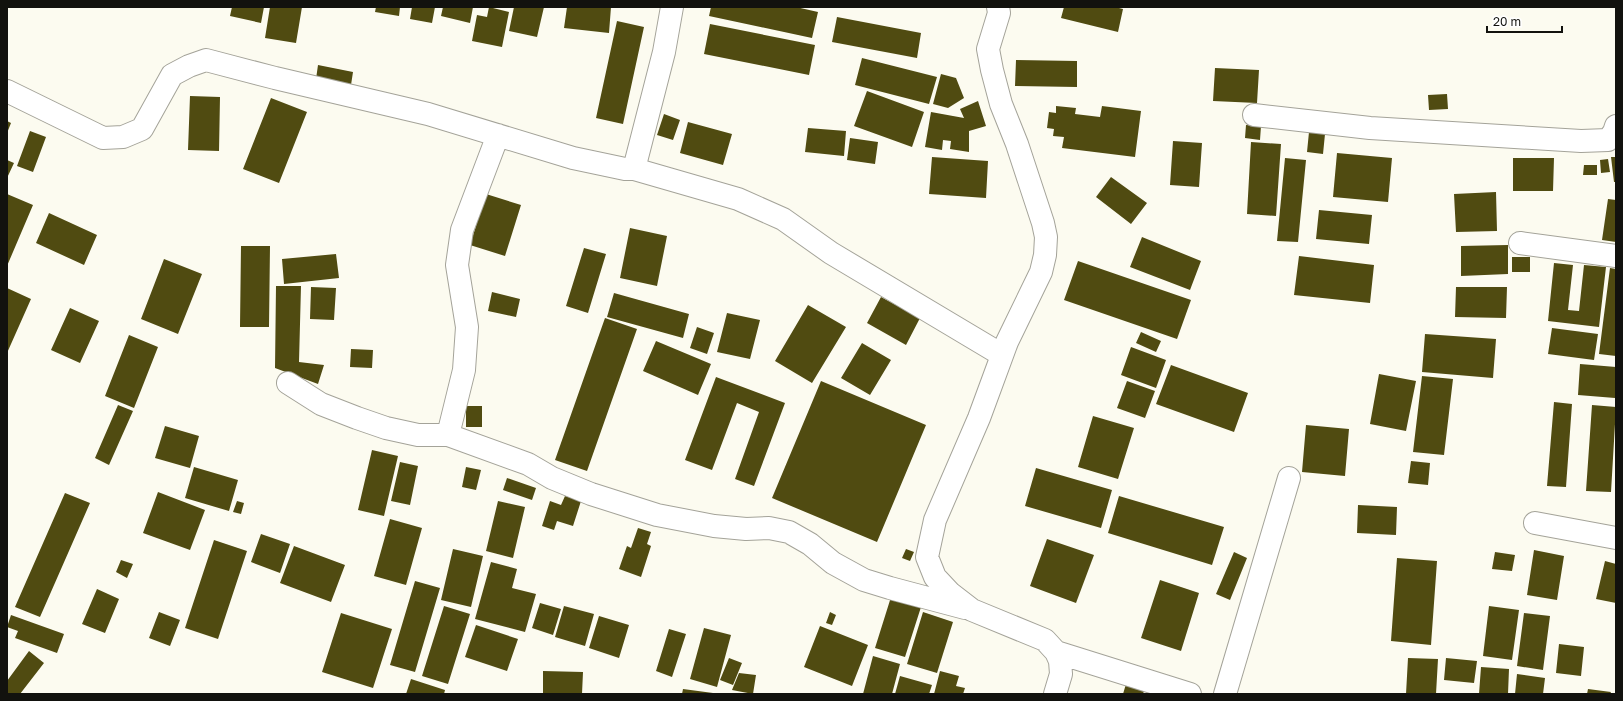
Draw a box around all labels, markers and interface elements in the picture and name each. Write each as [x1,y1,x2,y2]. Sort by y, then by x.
scale bar [1487,8,1562,34]
text: 20 m [1493,14,1521,29]

